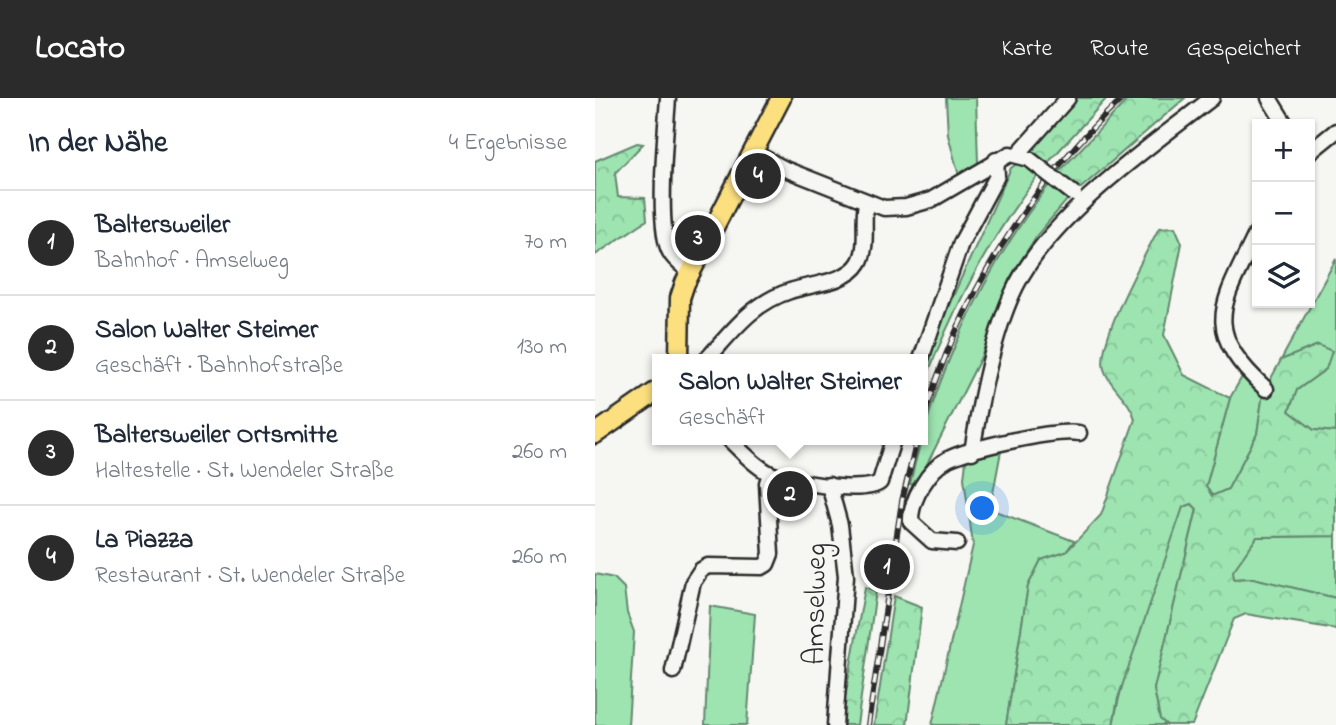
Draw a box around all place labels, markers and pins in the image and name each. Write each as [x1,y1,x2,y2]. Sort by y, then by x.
pin: 4 [735,150,781,202]
pin: 3 [675,212,721,264]
pin: 2 [767,468,813,520]
pin: 1 [864,541,910,593]

